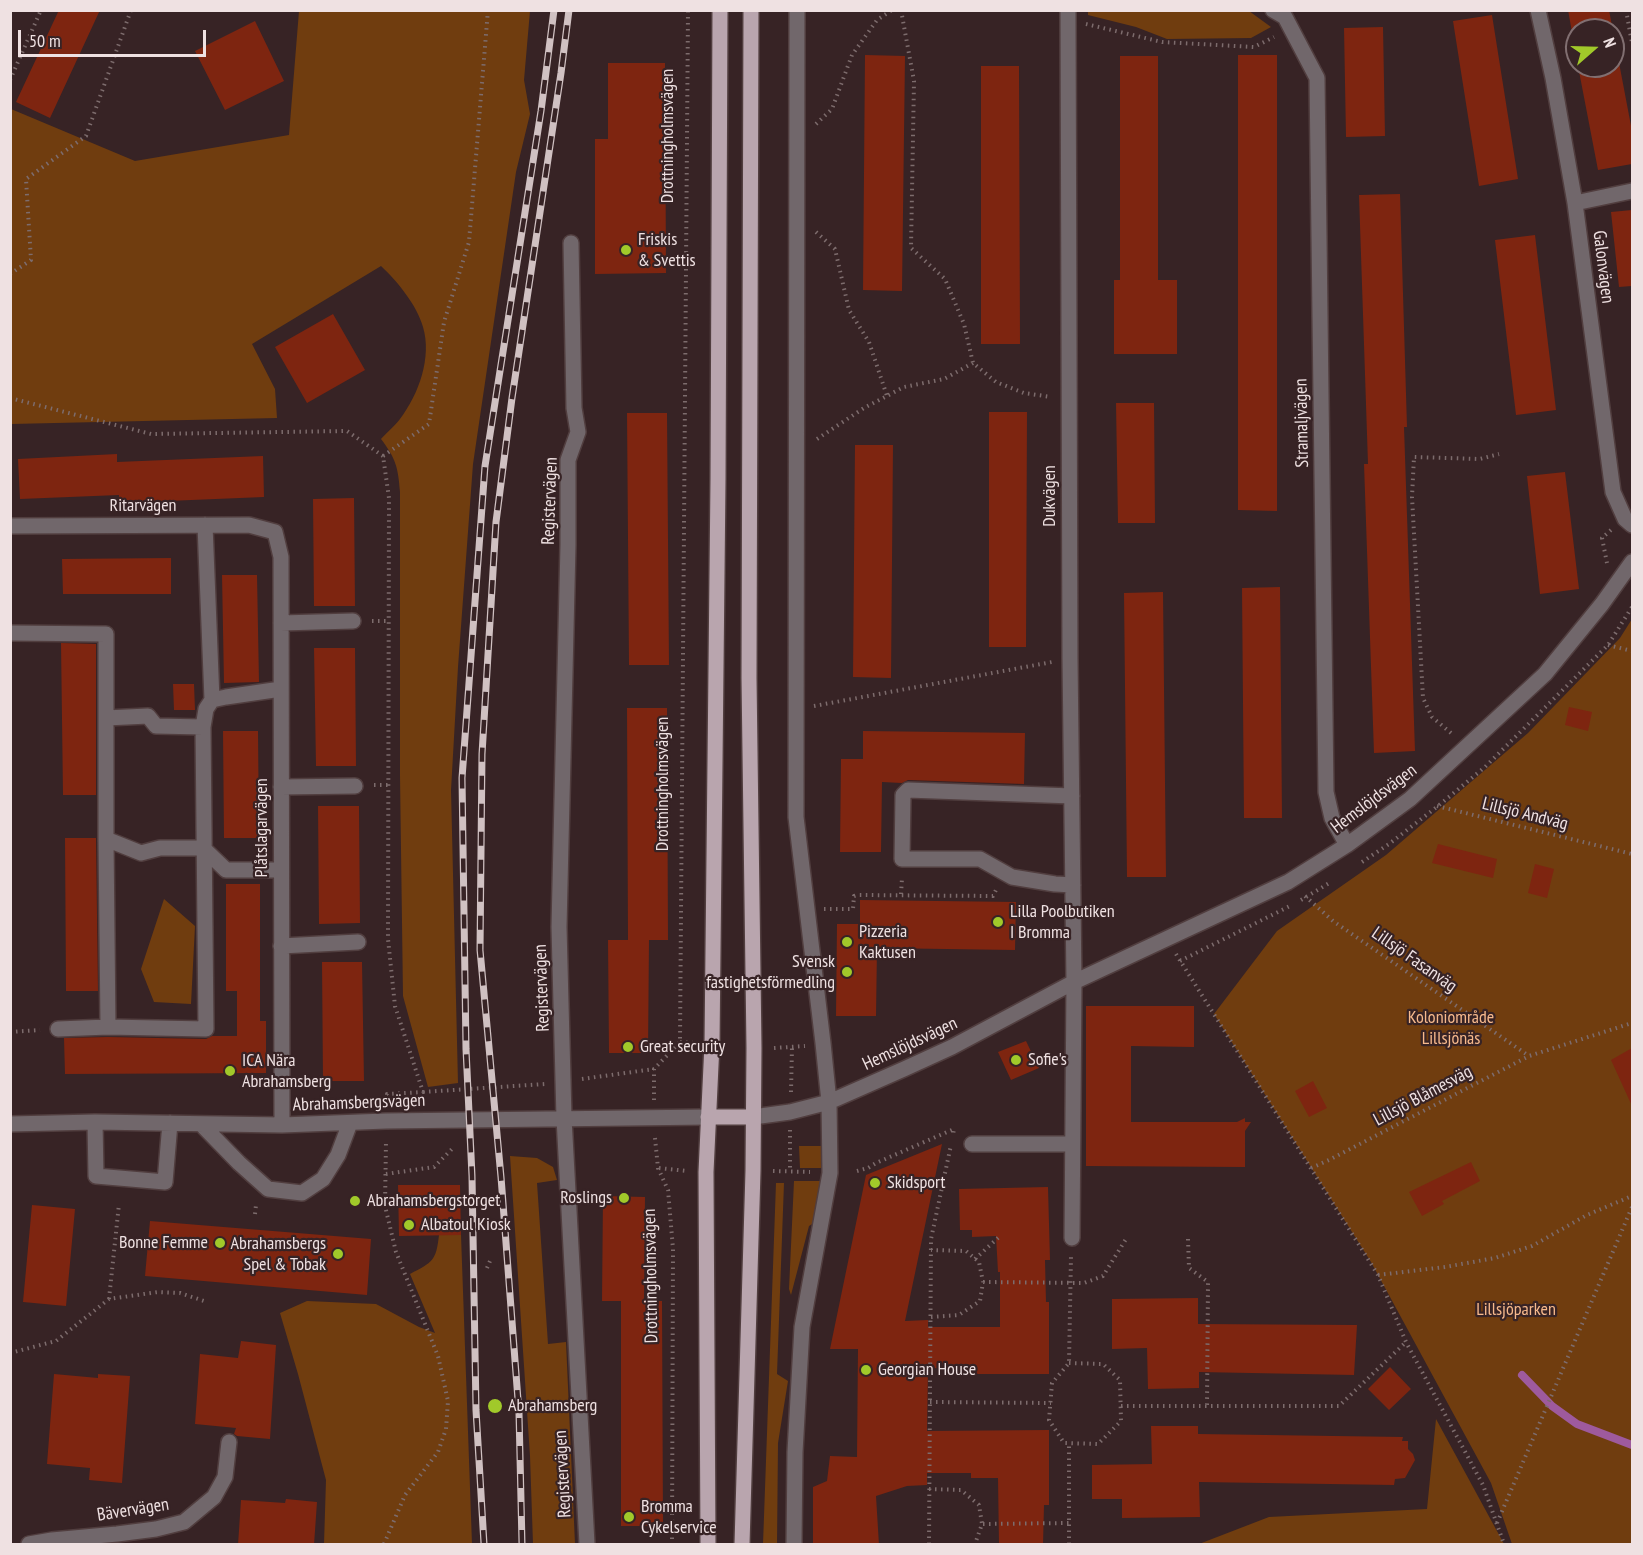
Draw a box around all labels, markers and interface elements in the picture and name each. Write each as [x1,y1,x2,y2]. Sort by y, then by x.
scale bar [21,18,208,56]
north arrow [1565,18,1625,78]
text: 50 m [29,29,61,52]
text: N [1599,35,1621,50]
street label: Drottningholmsvägen [657,69,679,203]
place label: Friskis & Svettis [638,229,696,272]
street label: Galonvägen [1588,229,1618,305]
marker: Friskis & Svettis [619,243,633,257]
street label: Stramaljvägen [1290,378,1314,468]
street label: Registervägen [538,457,562,545]
street label: Dukvägen [1039,465,1061,527]
street label: Ritarvägen [110,495,176,517]
street label: Drottningholmsvägen [652,717,674,851]
street label: Hemslöjdsvägen [1327,760,1421,838]
street label: Plåtslagarvägen [251,778,273,878]
street label: Lillsjö Andväg [1480,793,1570,835]
place label: Lilla Poolbutiken I Bromma [1010,901,1115,944]
marker: Lilla Poolbutiken I Bromma [991,915,1005,929]
place label: Pizzeria Kaktusen [859,921,916,964]
street label: Lillsjö Fasanväg [1367,923,1461,997]
marker: Pizzeria Kaktusen [840,935,854,949]
street label: Registervägen [530,944,554,1032]
place label: Svensk fastighetsförmedling [706,951,835,994]
marker: Svensk fastighetsförmedling [840,965,854,979]
park label: Koloniområde Lillsjönäs [1408,1007,1494,1050]
street label: Hemslöjdsvägen [859,1013,961,1075]
place label: Great security [640,1036,725,1058]
marker: Great security [621,1040,635,1054]
place label: Sofie's [1028,1049,1067,1071]
place label: ICA Nära Abrahamsberg [242,1050,331,1092]
marker: Sofie's [1009,1053,1023,1067]
street label: Lillsjö Blåmesväg [1370,1061,1476,1131]
marker: ICA Nära Abrahamsberg [223,1064,237,1078]
street label: Abrahamsbergsvägen [292,1090,426,1116]
place label: Skidsport [887,1172,945,1194]
marker: Skidsport [868,1176,882,1190]
place label: Roslings [560,1187,612,1209]
place label: Abrahamsbergstorget [367,1190,500,1212]
marker: Roslings [617,1191,631,1205]
marker: Abrahamsbergstorget [348,1194,362,1208]
street label: Drottningholmsvägen [639,1209,663,1343]
place label: Albatoul Kiosk [421,1214,511,1236]
marker: Albatoul Kiosk [402,1218,416,1232]
place label: Bonne Femme [119,1232,208,1254]
place label: Abrahamsbergs Spel & Tobak [231,1233,326,1276]
marker: Bonne Femme [213,1236,227,1250]
marker: Abrahamsbergs Spel & Tobak [331,1247,345,1261]
park label: Lillsjöparken [1476,1299,1556,1321]
place label: Georgian House [878,1359,976,1381]
marker: Georgian House [859,1363,873,1377]
place label: Abrahamsberg [508,1395,597,1417]
marker: Abrahamsberg [486,1397,504,1415]
street label: Registervägen [550,1430,576,1518]
street label: Bävervägen [96,1494,170,1526]
place label: Bromma Cykelservice [641,1496,717,1538]
marker: Bromma Cykelservice [622,1510,636,1524]

